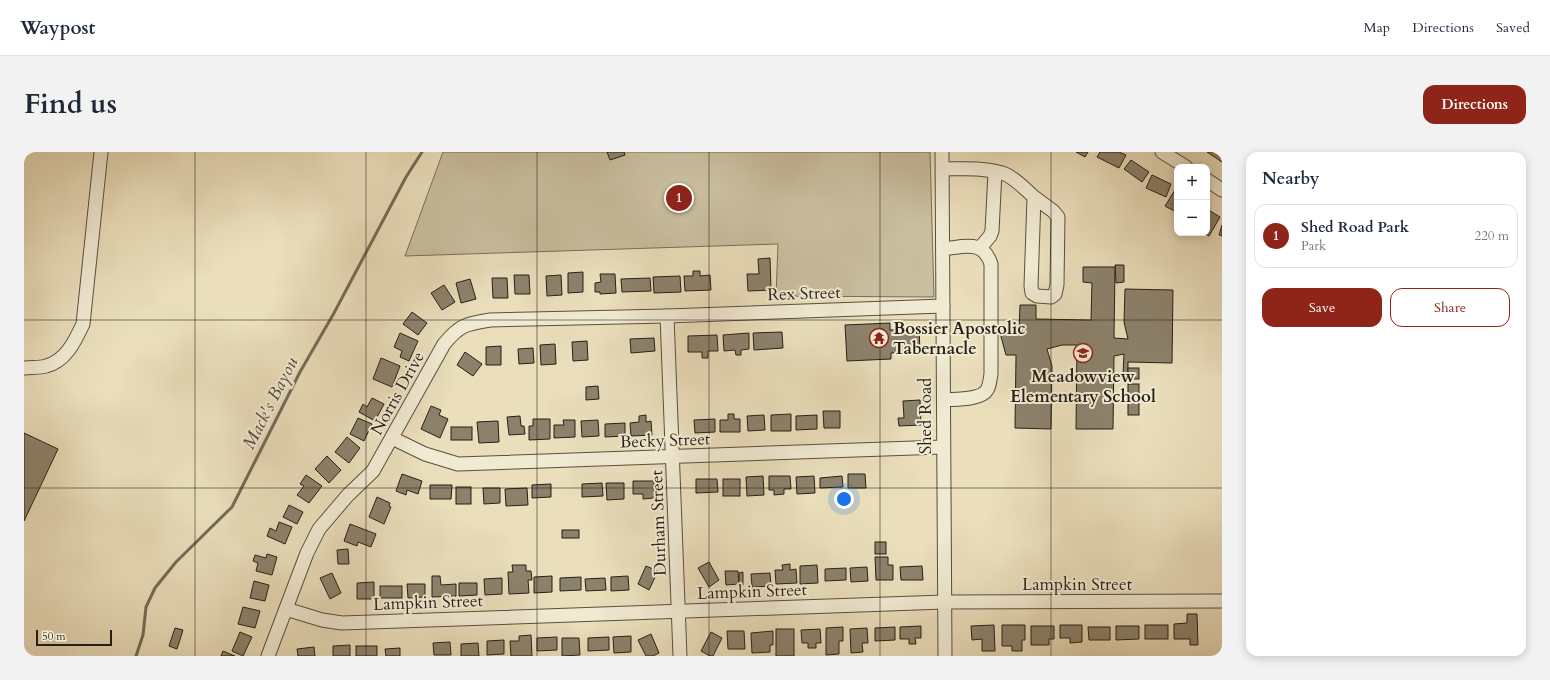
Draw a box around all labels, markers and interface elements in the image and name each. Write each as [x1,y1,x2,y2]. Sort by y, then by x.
text: Waypost [20,15,95,41]
text: Map [1364,18,1390,37]
text: Directions [1412,18,1474,37]
text: Saved [1496,18,1530,37]
text: Find us [24,85,117,123]
button: Directions [1423,85,1526,124]
map controls [1174,164,1210,236]
button: + [1174,164,1210,200]
text: Nearby [1262,167,1319,190]
pin: 1 [666,183,692,213]
button: − [1174,200,1210,236]
text: Shed Road Park [1301,217,1409,237]
text: 1 [1273,227,1279,245]
text: 220 m [1475,227,1509,245]
text: Park [1301,237,1326,255]
street label: Rex Street [767,281,842,306]
button: Save [1262,288,1382,327]
button: Share [1390,288,1510,327]
place label: Bossier Apostolic Tabernacle [893,317,1026,360]
temple icon: Bossier Apostolic Tabernacle [868,327,890,349]
school or university icon: Meadowview Elementary School [1072,342,1094,364]
street label: Norris Drive [365,347,430,439]
water label: Mack's Bayou [236,353,304,454]
place label: Meadowview Elementary School [1010,365,1156,408]
street label: Shed Road [914,378,937,454]
street label: Becky Street [619,427,711,454]
street label: Durham Street [645,469,672,576]
your location [834,489,854,509]
street label: Lampkin Street [1022,573,1133,596]
street label: Lampkin Street [697,578,808,605]
street label: Lampkin Street [373,589,484,616]
scale bar [36,628,112,647]
text: 50 m [42,629,66,644]

